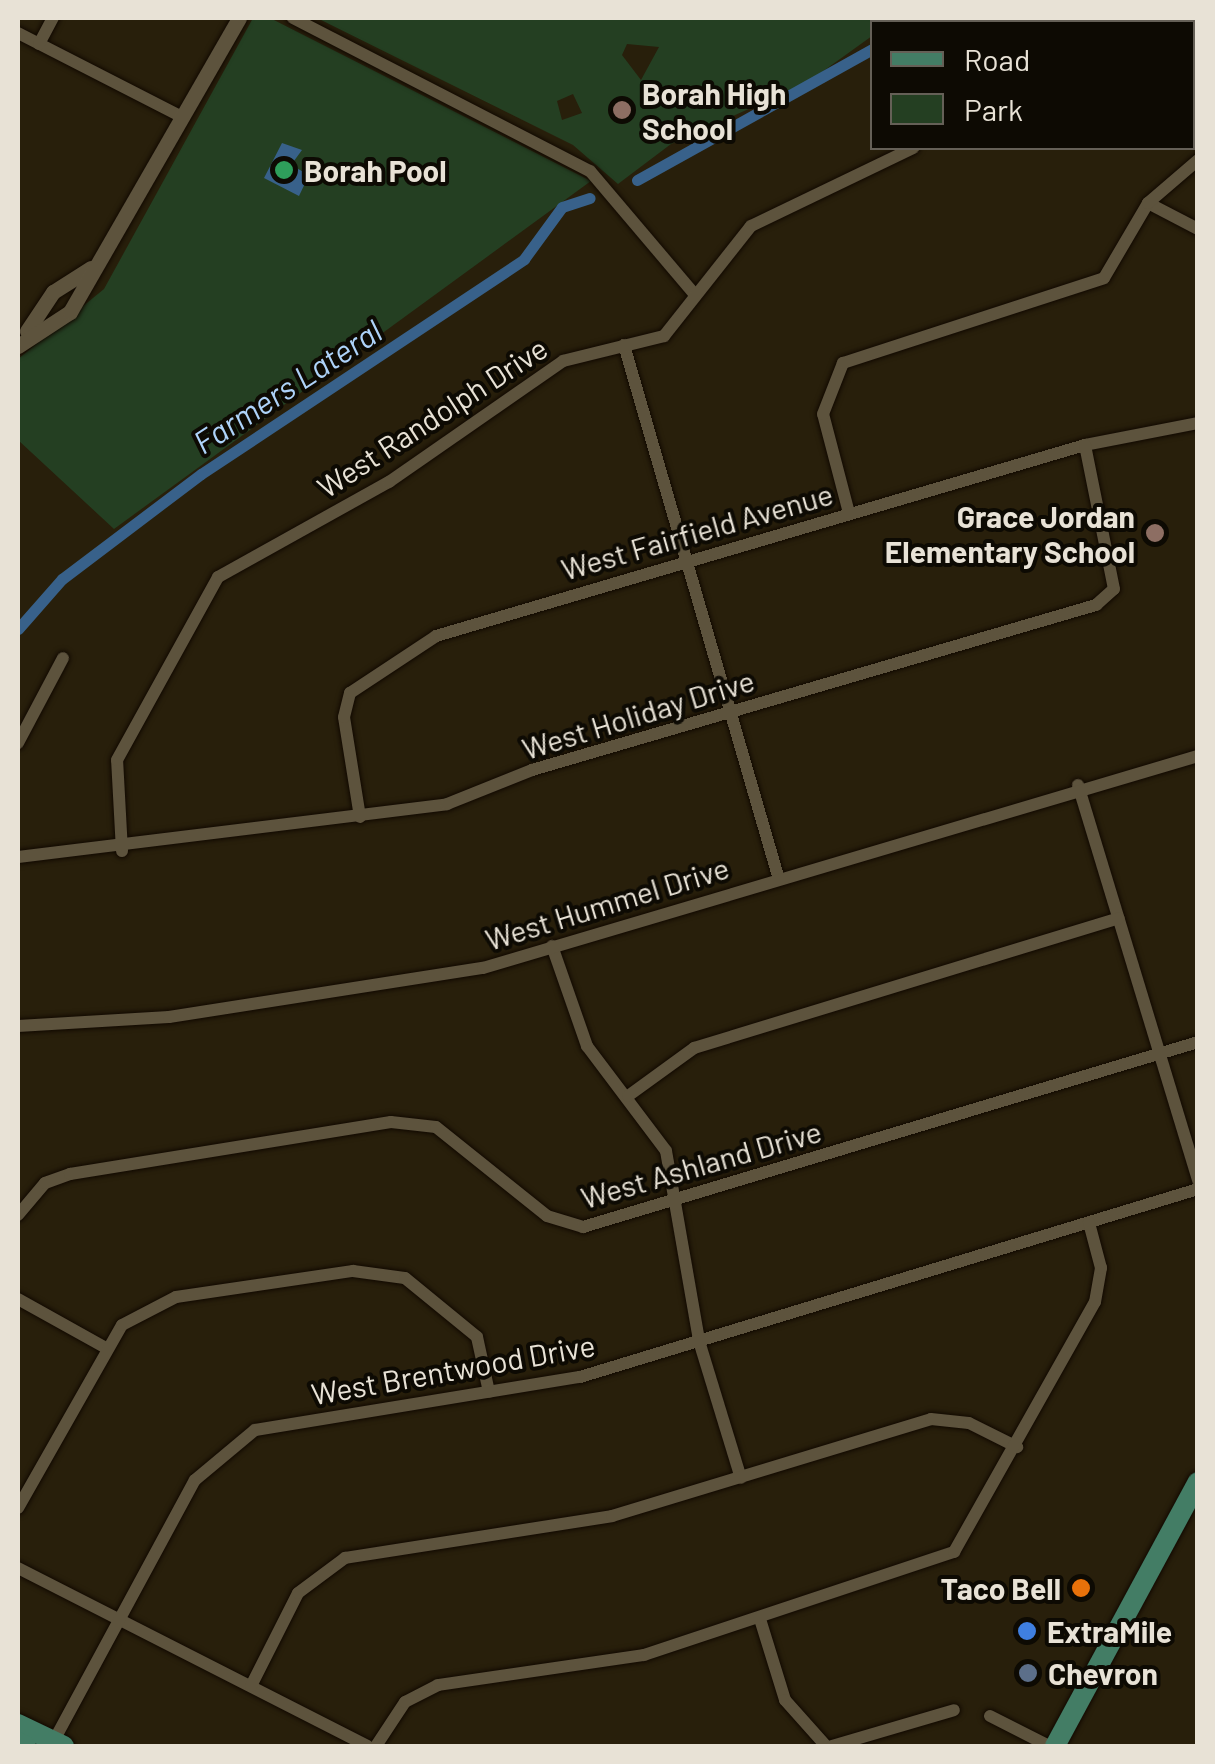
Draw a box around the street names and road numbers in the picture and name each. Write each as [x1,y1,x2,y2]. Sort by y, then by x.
street label: West Randolph Drive [310,329,554,505]
street label: West Fairfield Avenue [557,475,837,587]
street label: West Holiday Drive [518,662,758,766]
street label: West Hummel Drive [481,849,733,957]
street label: West Ashland Drive [577,1113,825,1215]
street label: West Brentwood Drive [308,1326,598,1412]

